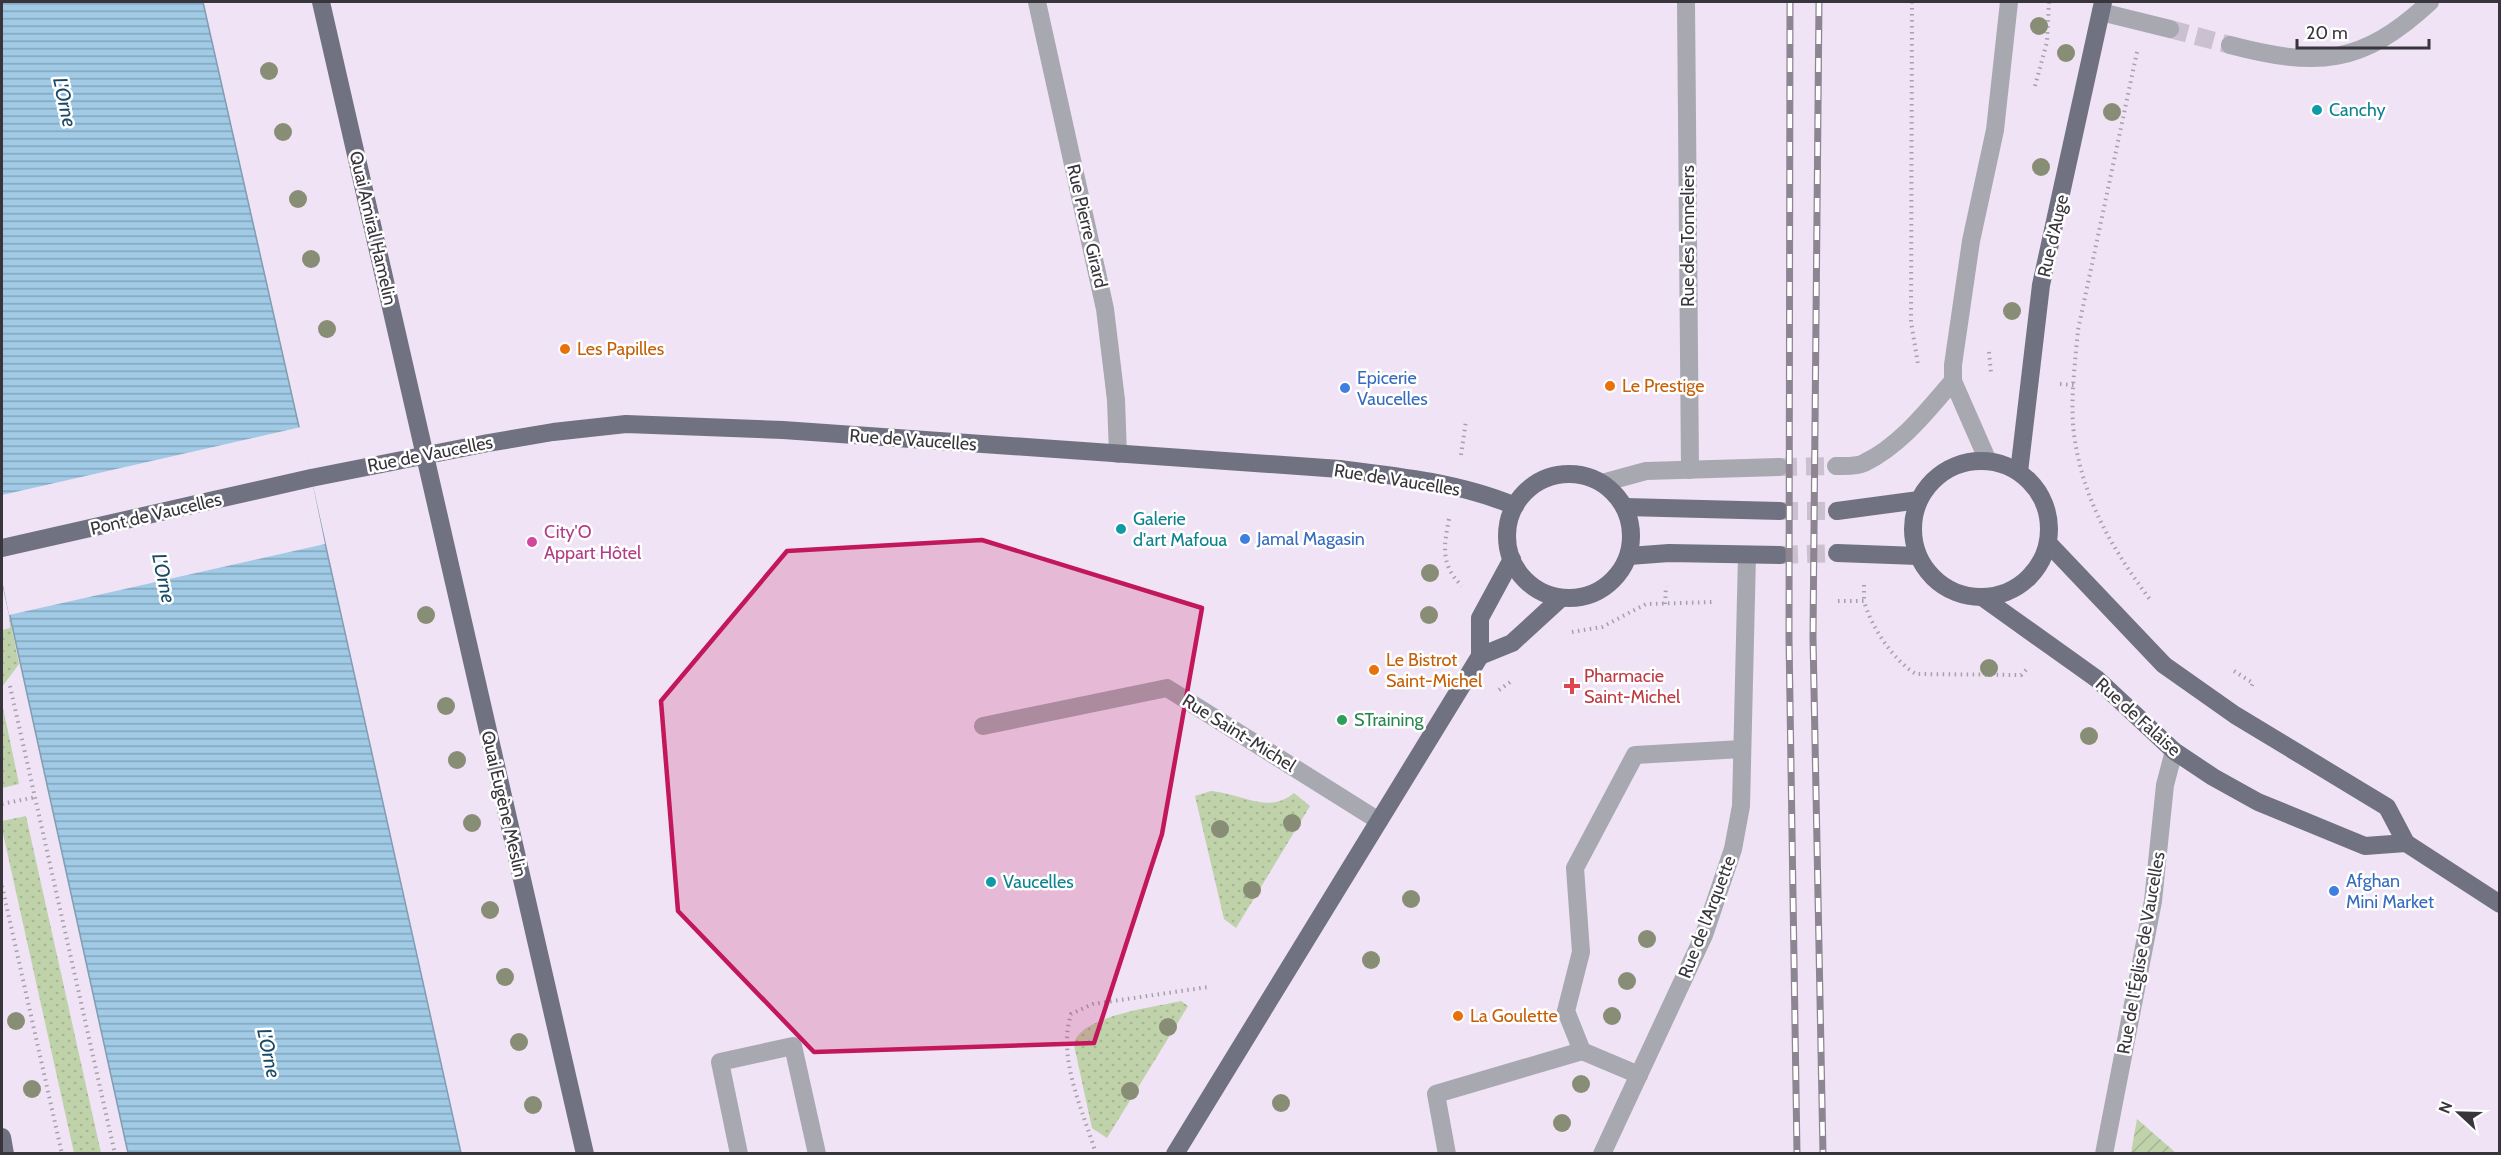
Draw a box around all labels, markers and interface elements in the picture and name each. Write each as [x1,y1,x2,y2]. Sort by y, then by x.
scale bar [2297,12,2429,50]
text: 20 m [2306,22,2348,44]
water label: L'Orne [48,75,82,129]
place label: Canchy [2329,99,2386,121]
marker: Canchy [2310,103,2324,117]
street label: Quai Amiral Hamelin [345,149,401,307]
street label: Rue Pierre Girard [1062,162,1112,290]
street label: Rue des Tonneliers [1677,165,1699,307]
street label: Rue d'Auge [2033,193,2073,279]
place label: Les Papilles [577,338,664,360]
marker: Les Papilles [558,342,572,356]
place label: Epicerie Vaucelles [1357,367,1428,410]
place label: Le Prestige [1622,375,1704,397]
marker: Le Prestige [1603,379,1617,393]
marker: Epicerie Vaucelles [1338,381,1352,395]
street label: Rue de Vaucelles [849,425,977,455]
street label: Rue de Vaucelles [365,431,495,477]
street label: Rue de Vaucelles [1332,459,1462,501]
street label: Pont de Vaucelles [88,488,224,540]
place label: Galerie d'art Mafoua [1133,508,1227,551]
place label: City'O Appart Hôtel [544,521,642,564]
marker: Galerie d'art Mafoua [1114,522,1128,536]
place label: Jamal Magasin [1256,528,1365,550]
marker: Jamal Magasin [1238,532,1252,546]
marker: City'O Appart Hôtel [525,535,539,549]
water label: L'Orne [147,551,181,605]
place label: Le Bistrot Saint-Michel [1386,649,1483,692]
marker: Le Bistrot Saint-Michel [1367,663,1381,677]
place label: Pharmacie Saint-Michel [1584,665,1681,708]
street label: Rue de Falaise [2091,673,2185,761]
marker: Pharmacie Saint-Michel [1565,679,1579,693]
street label: Rue Saint-Michel [1178,689,1300,777]
place label: STraining [1354,709,1424,731]
marker: STraining [1335,713,1349,727]
street label: Quai Eugène Meslin [476,729,532,879]
street label: Rue de l'Église de Vaucelles [2112,850,2170,1056]
street label: Rue de l'Arquette [1674,853,1740,981]
place label: Afghan Mini Market [2346,870,2434,913]
place label: Vaucelles [1003,871,1074,893]
marker: Vaucelles [984,875,998,889]
marker: Afghan Mini Market [2327,884,2341,898]
place label: La Goulette [1470,1005,1558,1027]
marker: La Goulette [1451,1009,1465,1023]
water label: L'Orne [252,1026,286,1080]
north arrow [2429,1083,2489,1143]
text: N [2435,1099,2456,1116]

